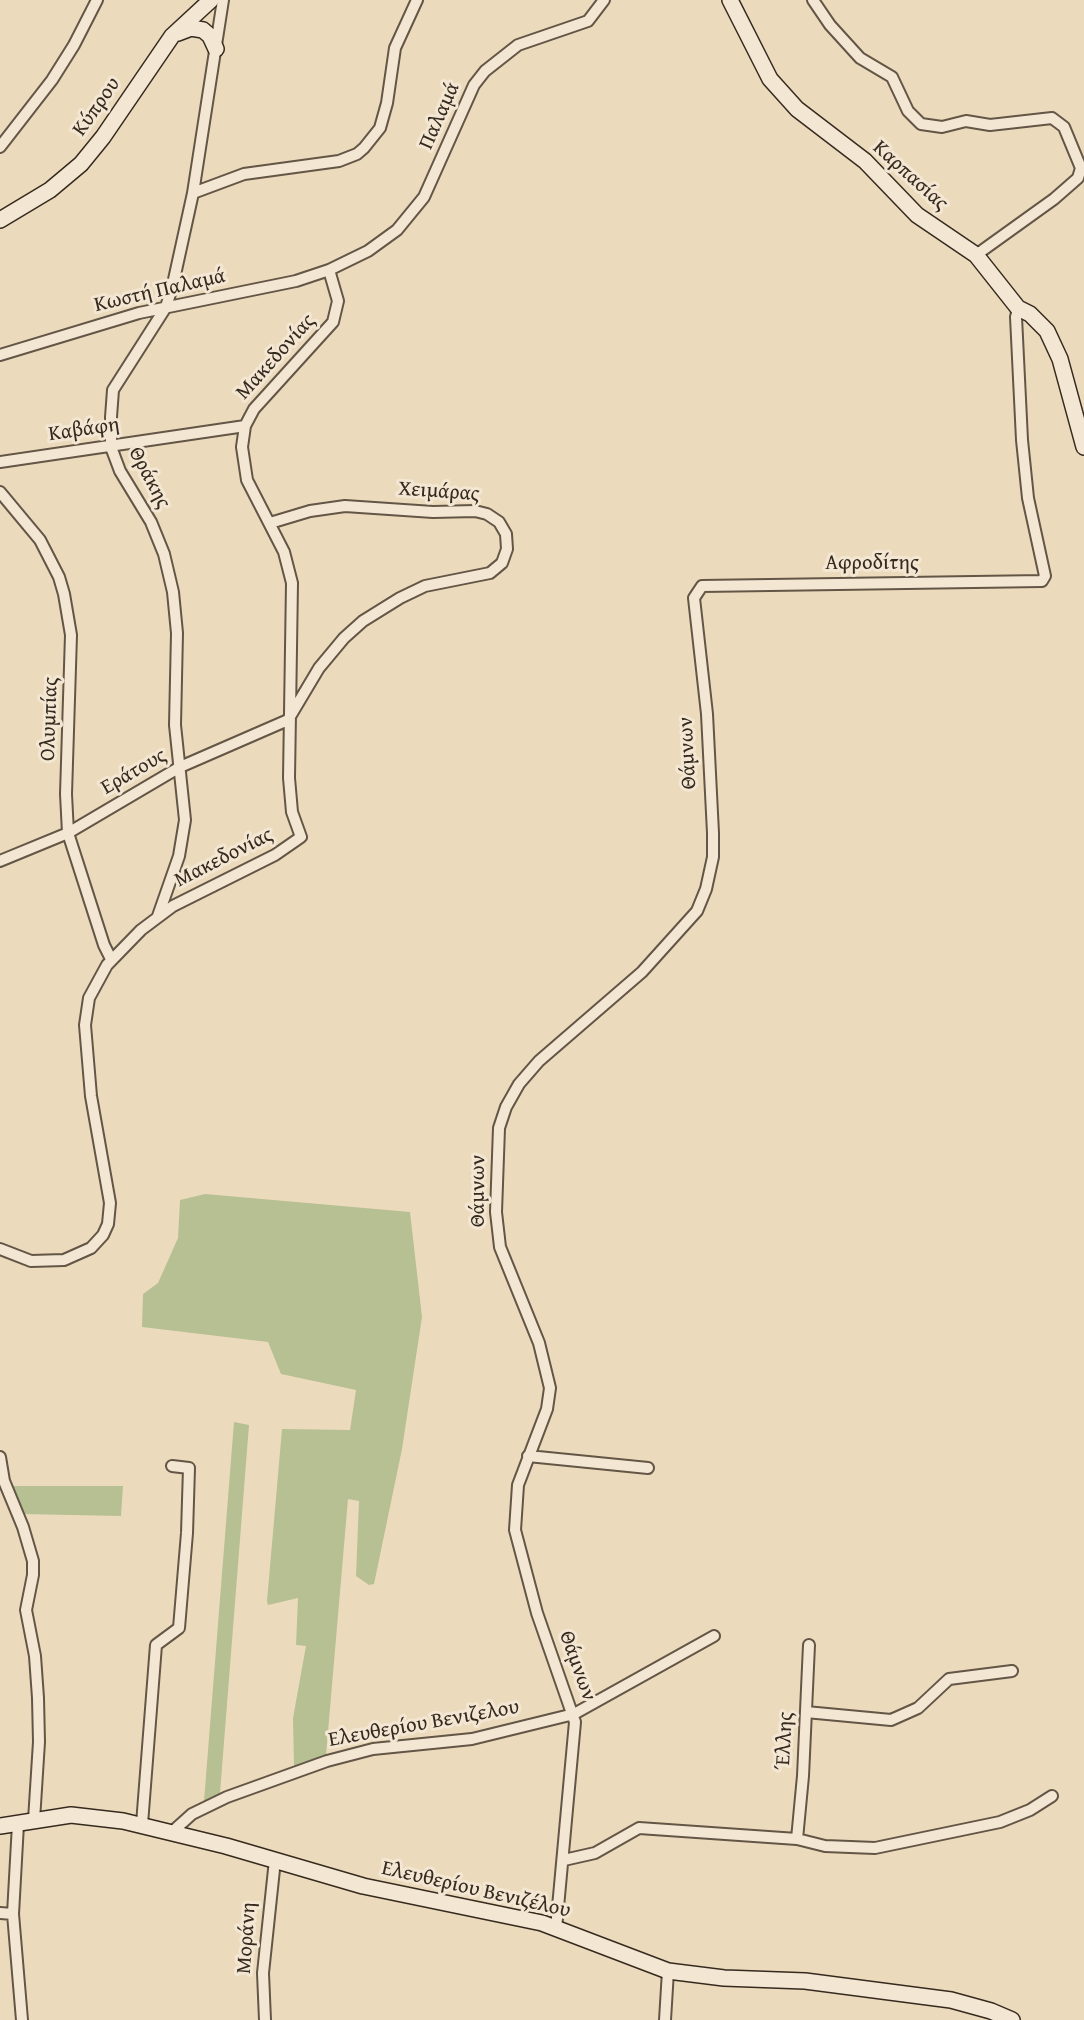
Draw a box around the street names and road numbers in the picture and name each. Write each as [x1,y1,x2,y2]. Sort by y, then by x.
street label: Κύπρου [68,73,126,141]
street label: Παλαμά [414,79,466,153]
street label: Καρπασίας [867,135,953,217]
street label: Κωστή Παλαμά [92,264,228,318]
street label: Μακεδονίας [231,309,321,405]
street label: Καβάφη [47,413,121,447]
street label: Θράκης [122,443,176,513]
street label: Χειμάρας [398,477,480,507]
street label: Αφροδίτης [825,551,919,577]
street label: Ολυμπίας [36,677,64,761]
street label: Θάμνων [674,716,702,790]
street label: Εράτους [97,743,171,801]
street label: Μακεδονίας [171,823,277,893]
street label: Θάμνων [466,1155,492,1227]
street label: Θάμνων [553,1628,601,1704]
street label: Ελευθερίου Βενιζελου [327,1695,521,1753]
street label: Έλλης [771,1711,799,1771]
street label: Ελευθερίου Βενιζέλου [379,1856,573,1924]
street label: Μοράνη [232,1901,262,1975]

